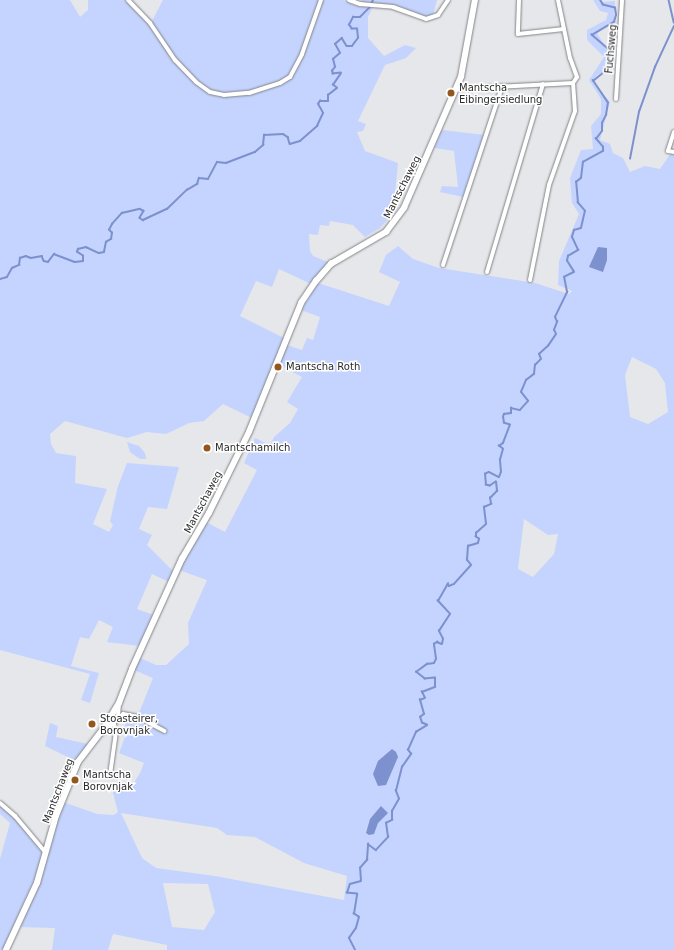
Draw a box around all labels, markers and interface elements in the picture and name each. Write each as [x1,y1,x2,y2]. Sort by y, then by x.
street label: Fuchsweg [603,24,619,74]
place label: Mantscha Eibingersiedlung [459,81,542,104]
marker: Mantscha Eibingersiedlung [446,88,456,98]
street label: Mantschaweg [381,154,423,220]
place label: Mantscha Roth [286,361,360,373]
marker: Mantscha Roth [273,362,283,372]
place label: Mantschamilch [215,442,290,454]
marker: Mantschamilch [202,443,212,453]
street label: Mantschaweg [182,469,224,535]
place label: Stoasteirer, Borovnjak [100,712,158,736]
marker: Stoasteirer, Borovnjak [87,719,97,729]
street label: Mantschaweg [40,757,76,825]
place label: Mantscha Borovnjak [83,768,133,792]
marker: Mantscha Borovnjak [70,775,80,785]

